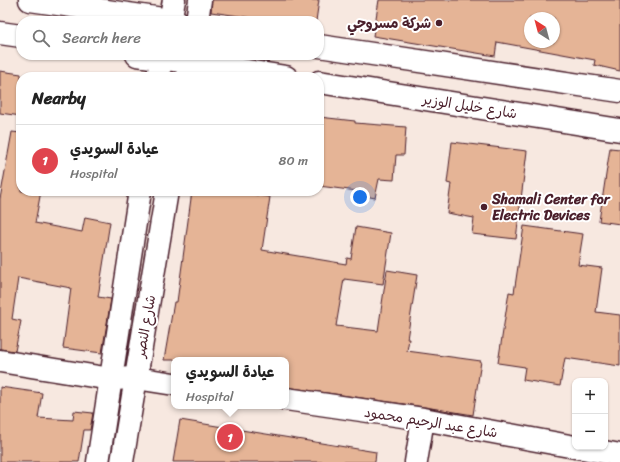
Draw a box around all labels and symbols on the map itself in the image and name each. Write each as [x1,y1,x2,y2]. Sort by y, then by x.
place label: شركة مسروجي [347,11,431,36]
north arrow [524,12,560,48]
marker: شركة مسروجي [434,18,444,28]
street label: شارع خليل الوزير [420,87,519,126]
your location [350,187,370,207]
place label: Shamali Center for Electric Devices [491,187,611,228]
marker: Shamali Center for Electric Devices [479,202,489,212]
street label: شارع النصر [128,293,163,360]
street label: شارع عبد الرحيم محمود [363,400,499,445]
pin: 1 [217,422,243,452]

